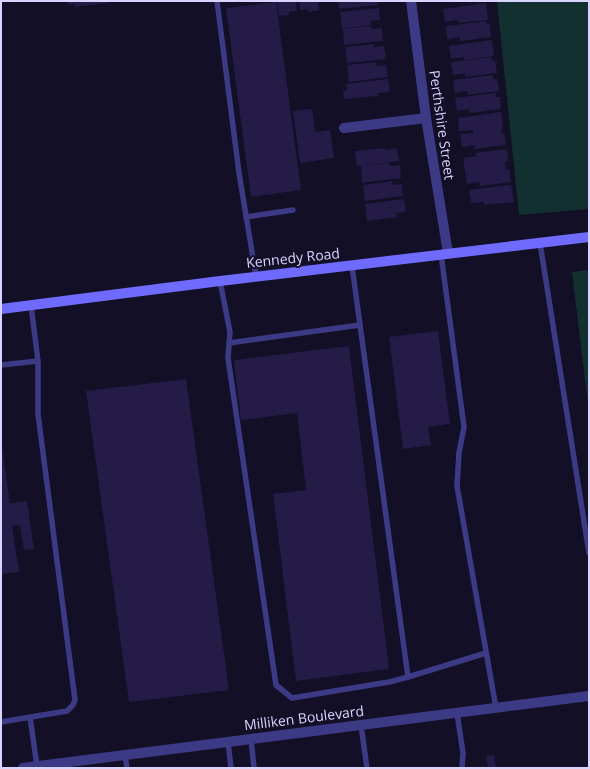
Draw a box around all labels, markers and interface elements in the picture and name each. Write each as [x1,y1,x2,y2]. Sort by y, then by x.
street label: Perthshire Street [425,69,460,181]
street label: Kennedy Road [245,243,341,272]
street label: Milliken Boulevard [243,701,365,734]

